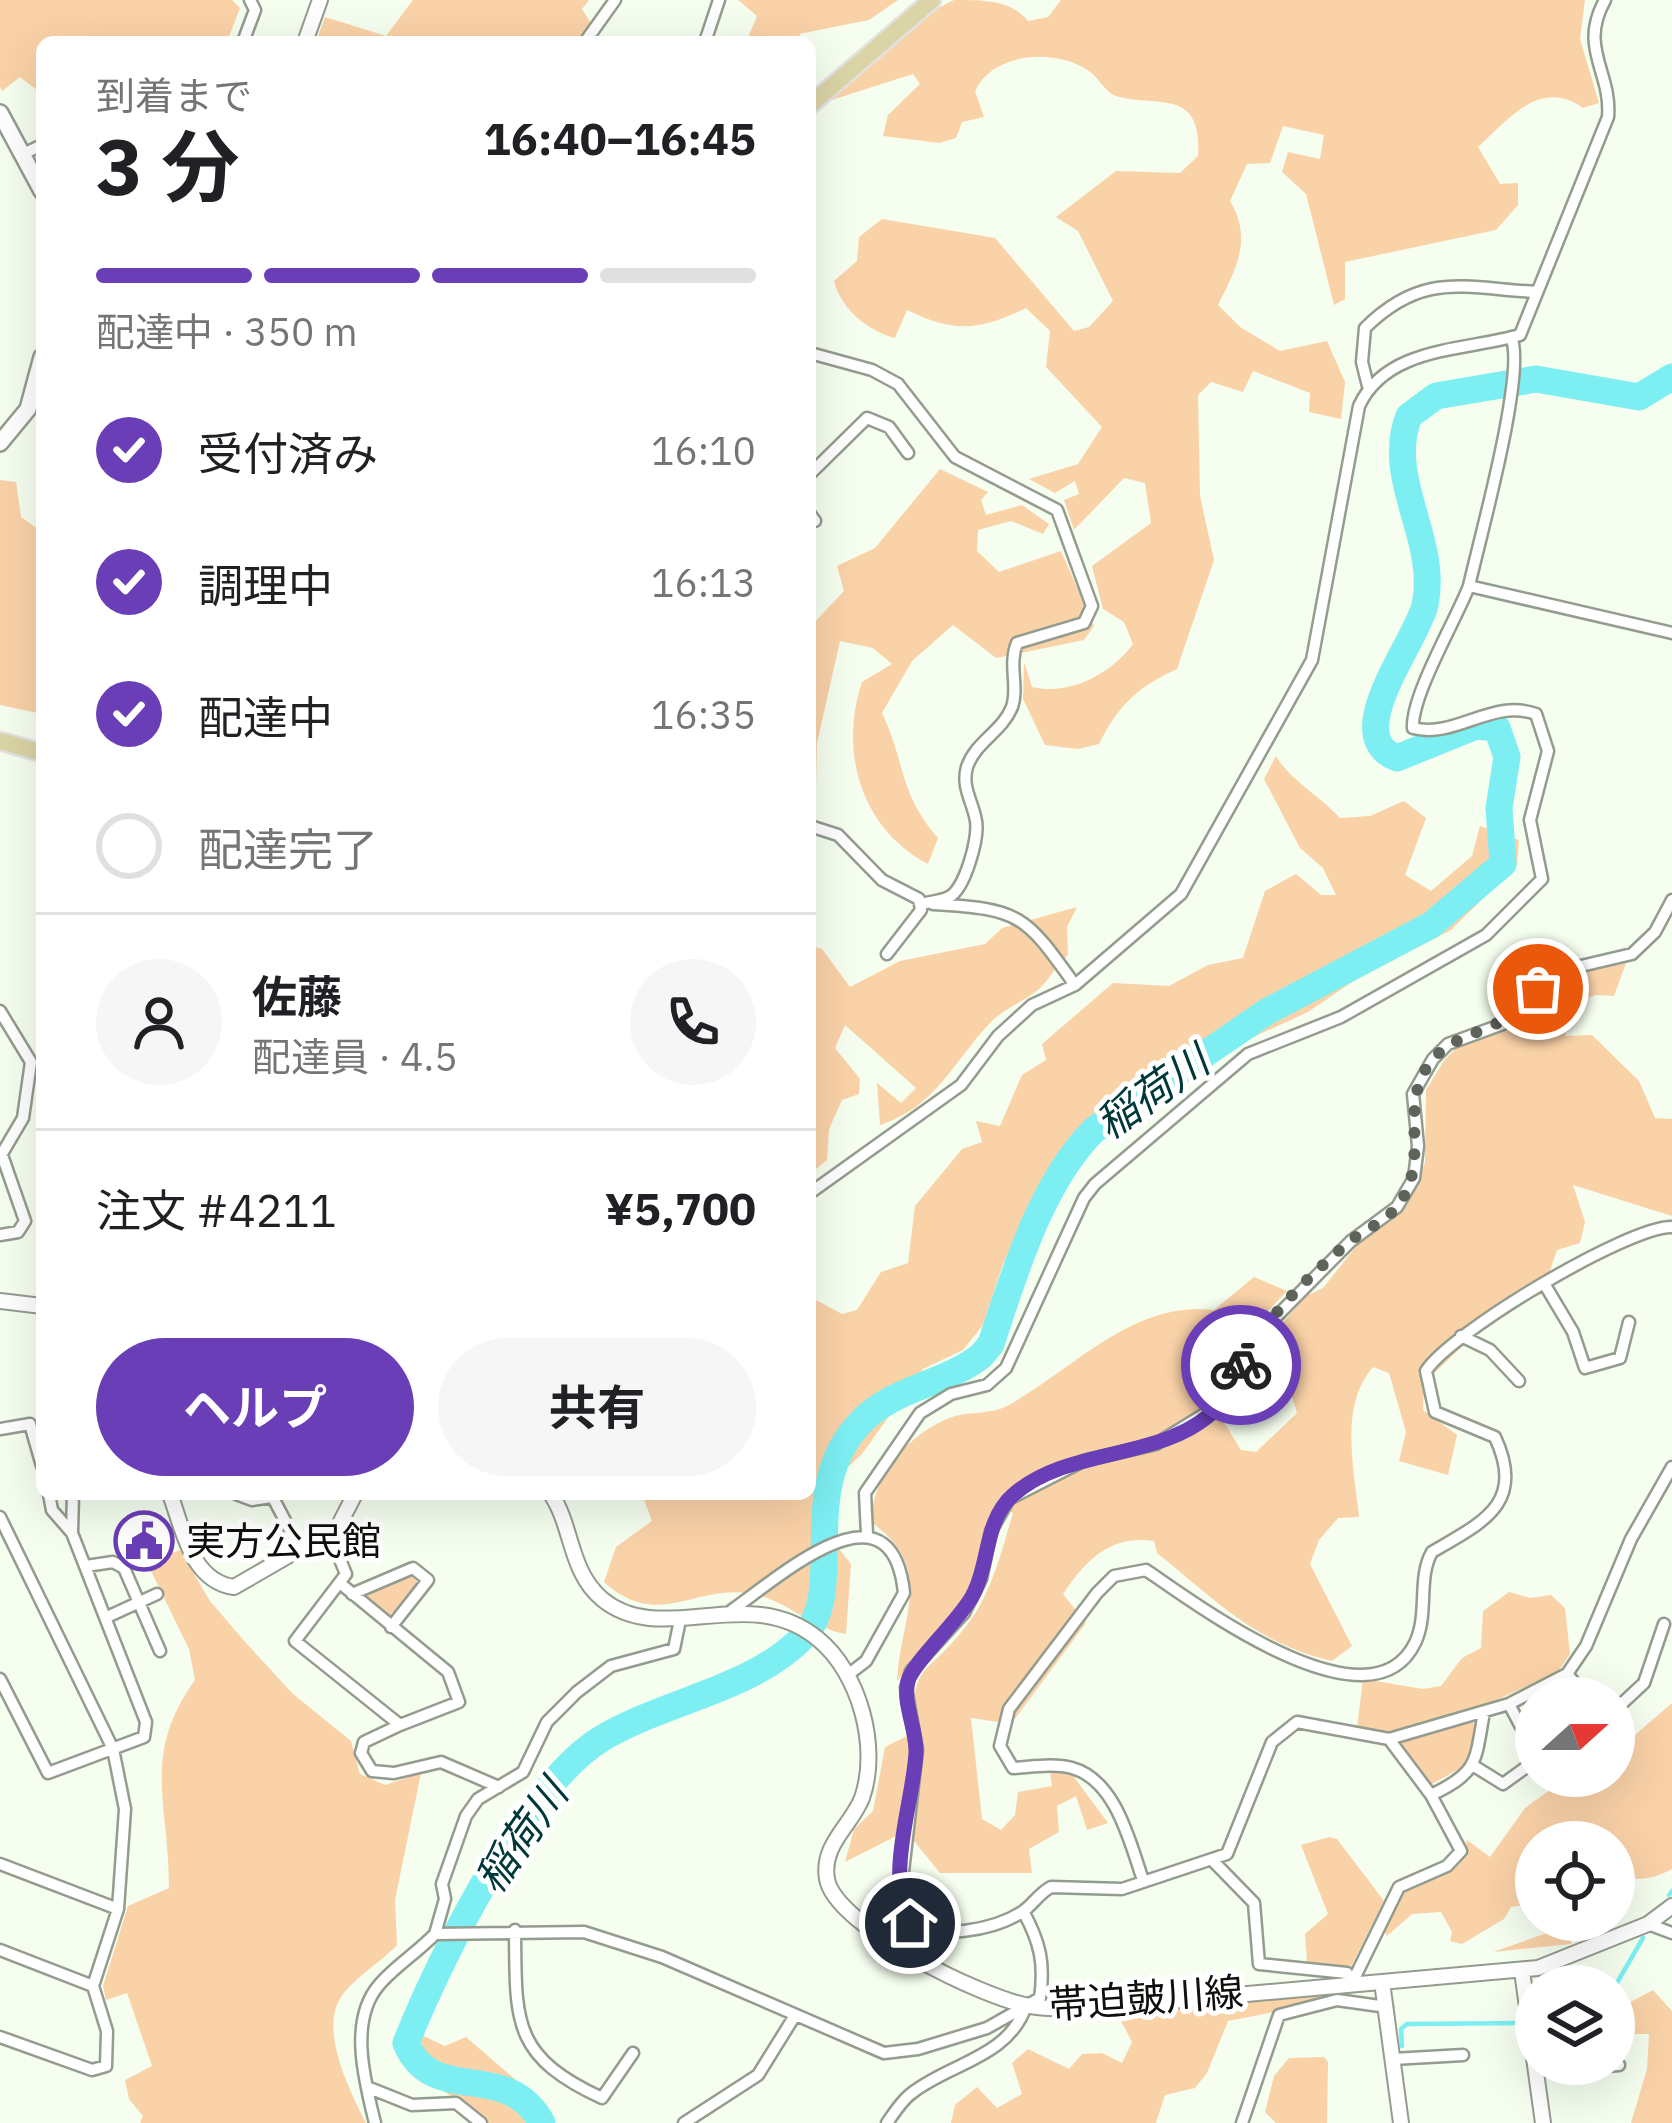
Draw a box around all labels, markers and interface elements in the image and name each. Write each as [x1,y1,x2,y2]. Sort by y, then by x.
text: 到着まで [96,70,252,121]
text: 16:40–16:45 [484,109,756,167]
text: 3 分 [96,115,239,216]
text: 配達中 · 350 m [96,306,358,357]
icon: check [96,417,162,483]
text: 受付済み [198,424,378,482]
text: 16:10 [651,425,756,476]
icon: check [96,549,162,615]
text: 調理中 [198,556,333,614]
text: 16:13 [651,557,756,608]
icon: check [96,681,162,747]
text: 配達中 [198,688,333,746]
text: 16:35 [651,689,756,740]
text: 配達完了 [198,820,378,878]
pin [1487,938,1589,1040]
icon: bag [1505,956,1571,1022]
button: person [96,959,222,1085]
button: phone [630,959,756,1085]
text: 佐藤 [252,967,342,1025]
text: 配達員 · 4.5 [252,1031,458,1082]
water label: 稲荷川 [1084,1031,1222,1150]
text: ¥5,700 [605,1179,756,1237]
text: 注文 #4211 [96,1181,337,1239]
courier [1181,1305,1301,1425]
icon: bike [1208,1332,1274,1398]
button: ヘルプ [96,1338,414,1476]
button: 共有 [438,1338,756,1476]
public building icon: 実方公民館 [113,1510,175,1572]
place label: 実方公民館 [186,1515,381,1566]
north arrow [1515,1677,1635,1797]
map controls [1515,1677,1635,2085]
water label: 稲荷川 [462,1765,582,1903]
button: locate [1515,1821,1635,1941]
pin [859,1872,961,1974]
icon: home [877,1890,943,1956]
street label: 帯迫皷川線 [1047,1965,1245,2030]
button: layers [1515,1965,1635,2085]

